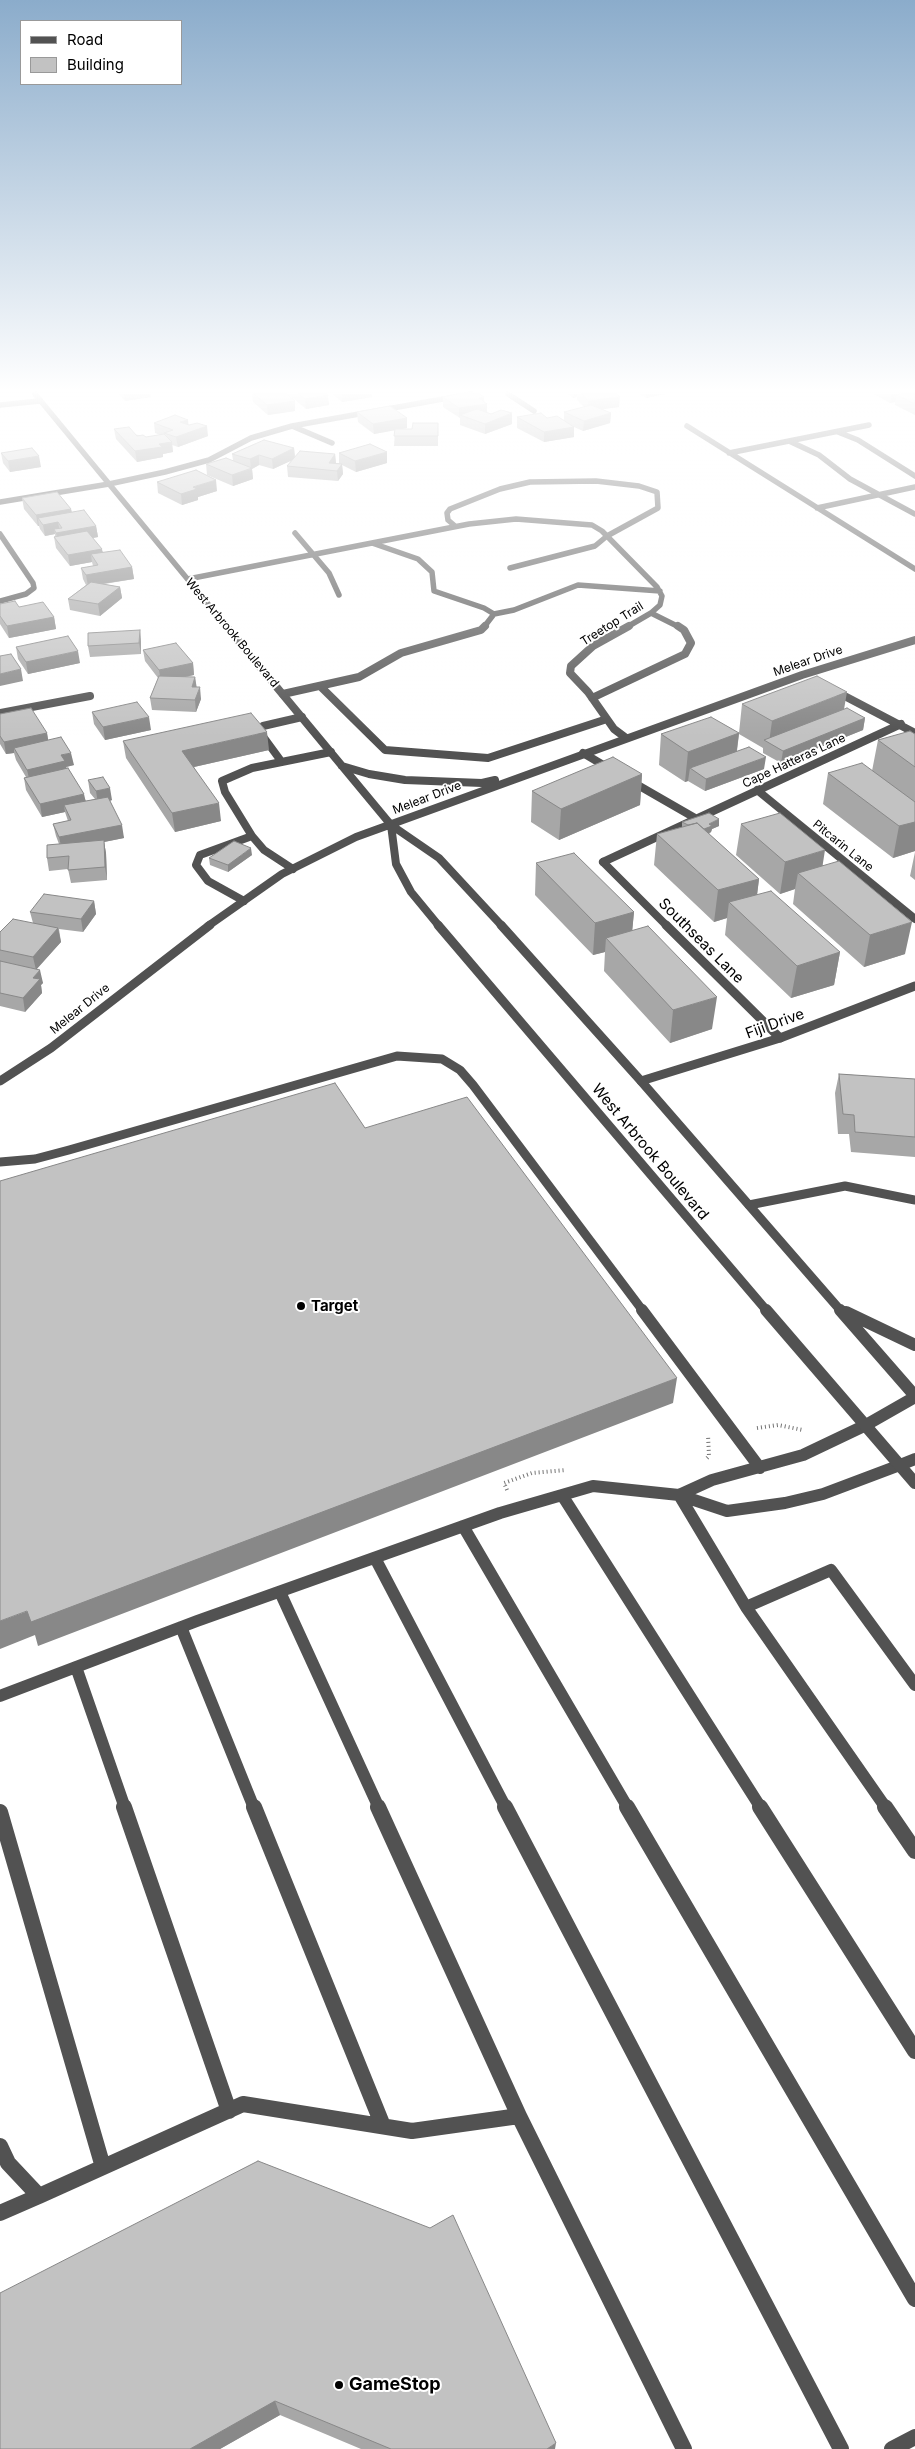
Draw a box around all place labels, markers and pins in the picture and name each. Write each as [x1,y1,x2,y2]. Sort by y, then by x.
place label: Target [311,1297,358,1315]
marker: Target [295,1300,307,1312]
place label: GameStop [349,2374,441,2396]
marker: GameStop [333,2379,345,2391]

